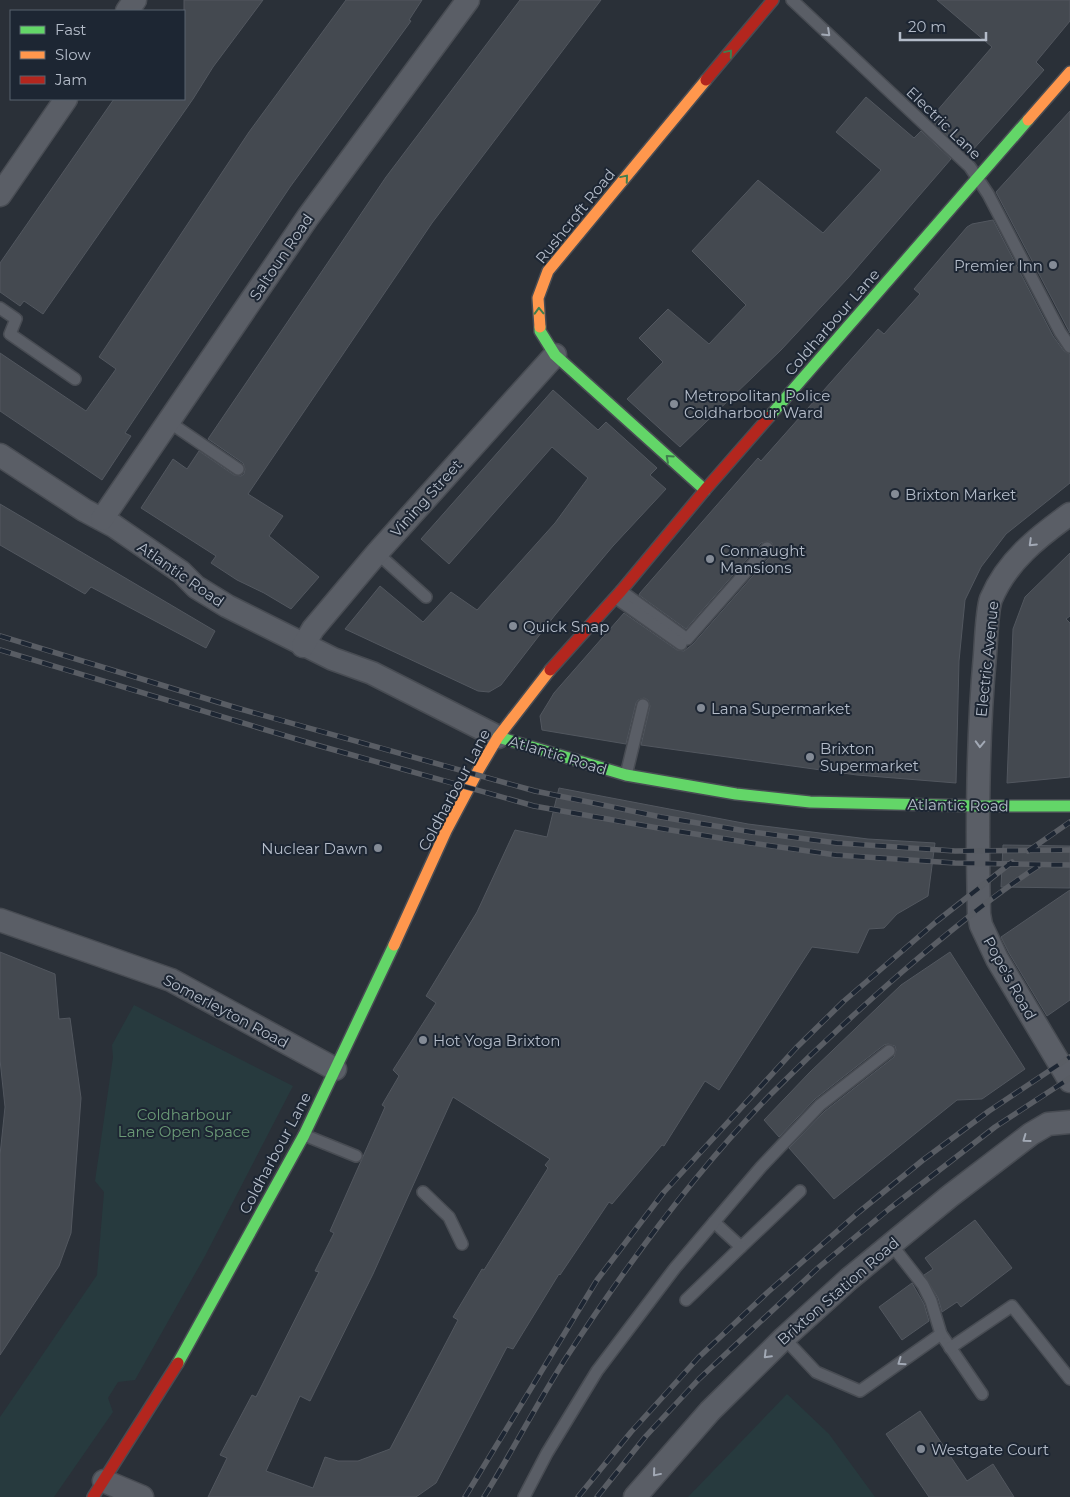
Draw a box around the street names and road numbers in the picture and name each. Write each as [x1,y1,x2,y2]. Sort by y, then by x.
street label: Electric Lane [903,82,985,164]
street label: Rushcroft Road [531,165,619,267]
street label: Saltoun Road [245,210,317,304]
street label: Coldharbour Lane [780,265,884,379]
street label: Vining Street [386,455,466,541]
street label: Atlantic Road [134,537,228,611]
street label: Electric Avenue [971,600,1003,718]
street label: Coldharbour Lane [414,726,494,854]
street label: Atlantic Road [507,731,609,779]
street label: Atlantic Road [907,795,1009,815]
street label: Pope's Road [979,933,1041,1023]
street label: Somerleyton Road [160,970,292,1052]
street label: Coldharbour Lane [235,1089,315,1217]
street label: Brixton Station Road [773,1233,903,1349]

